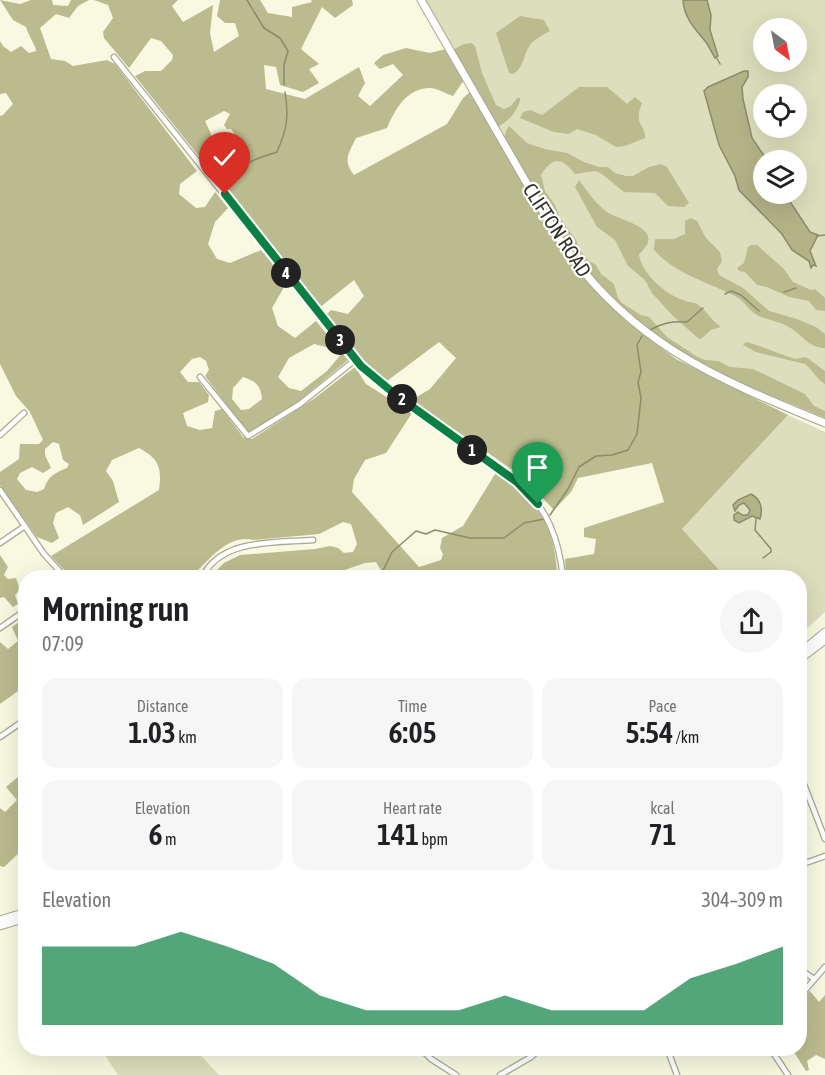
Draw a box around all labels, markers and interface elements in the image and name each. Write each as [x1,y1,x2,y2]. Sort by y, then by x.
north arrow [753,18,807,72]
map controls [753,18,807,204]
button: locate [753,84,807,138]
pin [199,132,250,194]
icon: check [208,141,241,174]
button: layers [753,150,807,204]
street label: CLIFTON ROAD [519,179,596,281]
pin: 4 [271,258,301,288]
text: 4 [282,264,290,282]
pin: 3 [325,325,355,355]
text: 3 [336,331,344,349]
pin: 2 [387,384,417,414]
text: 2 [398,390,406,408]
pin: 1 [457,435,487,465]
text: 1 [468,441,476,459]
pin [512,442,563,504]
icon: arrive [521,451,554,484]
text: Morning run [42,590,189,628]
button: share [720,590,783,653]
text: 07:09 [42,632,84,655]
text: Distance [137,697,188,715]
text: Time [398,697,427,715]
text: Pace [648,697,677,715]
text: 1.03 [128,715,176,749]
text: 6:05 [388,715,437,749]
text: 5:54 [626,715,673,749]
text: km [176,728,197,746]
text: /km [673,728,699,746]
text: Elevation [135,799,190,817]
text: Heart rate [383,799,442,817]
text: kcal [650,799,675,817]
text: 6 [149,817,163,851]
text: 141 [377,817,419,851]
text: 71 [648,817,677,851]
text: m [163,830,176,848]
text: bpm [419,830,448,848]
text: Elevation [42,888,111,911]
text: 304–309 m [701,888,783,911]

